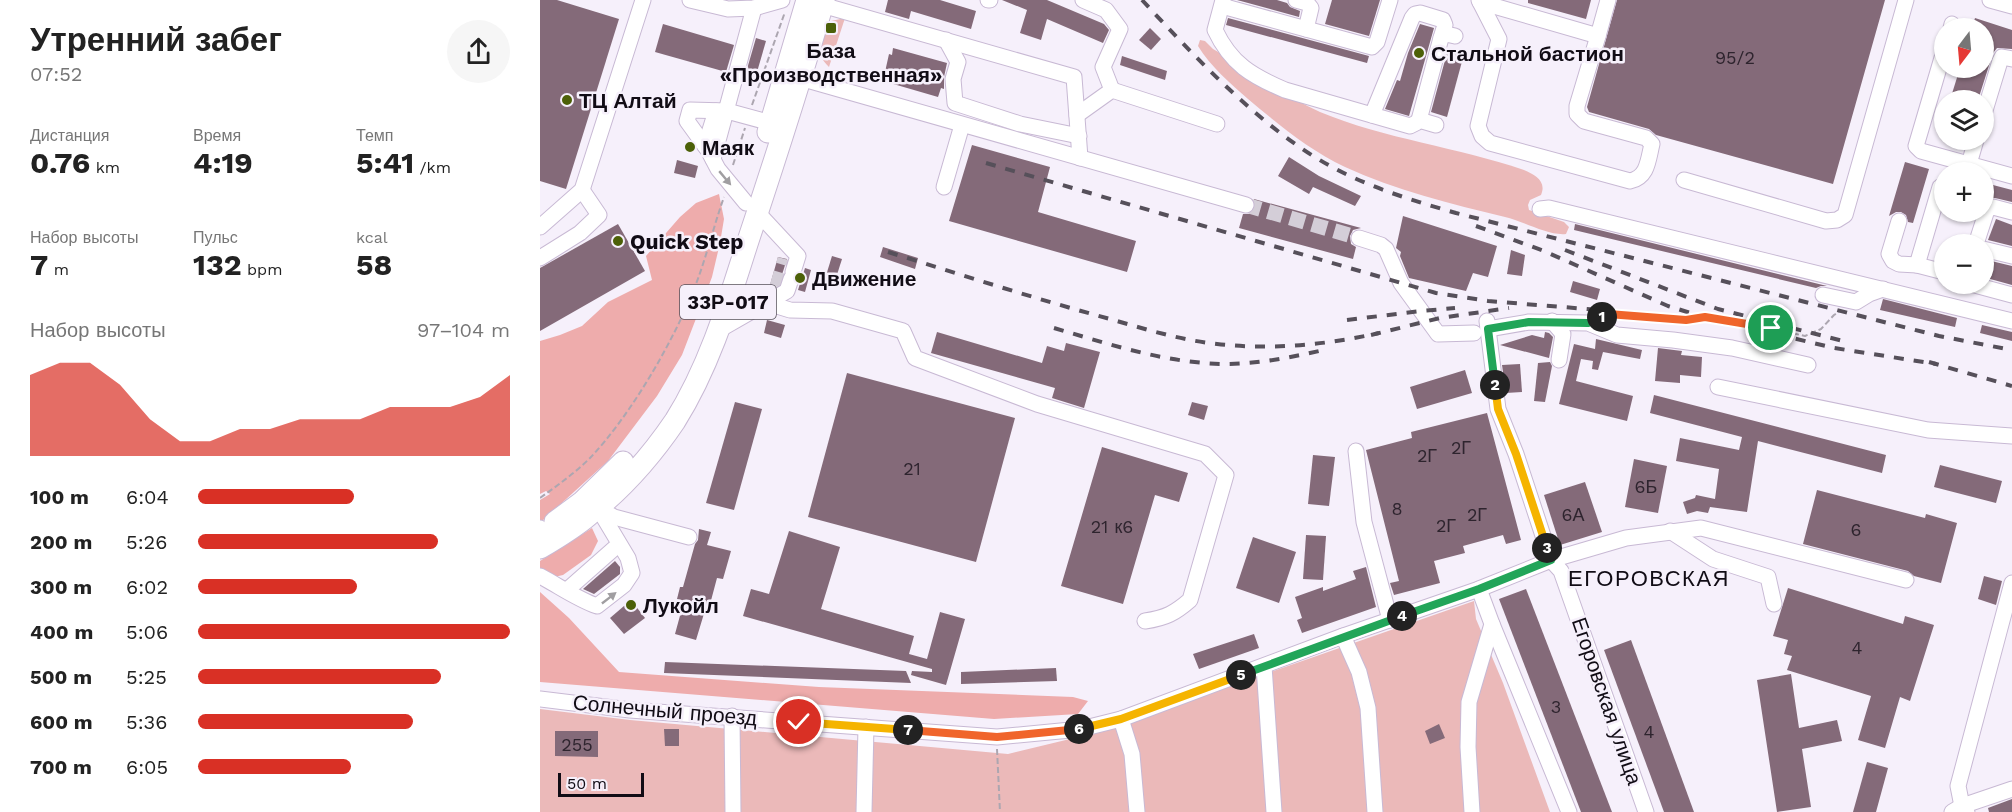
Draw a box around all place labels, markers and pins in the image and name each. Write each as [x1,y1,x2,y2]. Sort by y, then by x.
marker: База «Производственная» [824,21,838,35]
place label: База «Производственная» [720,38,942,87]
place label: Стальной бастион [1431,41,1624,66]
marker: Стальной бастион [1412,46,1426,60]
place label: ТЦ Алтай [579,88,677,113]
marker: ТЦ Алтай [560,93,574,107]
place label: Маяк [702,135,755,160]
marker: Маяк [683,140,697,154]
place label: Quick Step [630,229,743,254]
marker: Quick Step [611,234,625,248]
place label: Движение [812,266,916,291]
marker: Движение [793,271,807,285]
pin: 1 [1587,302,1617,332]
pin [1745,302,1796,353]
pin: 2 [1480,370,1510,400]
pin: 3 [1532,533,1562,563]
place label: Лукойл [643,593,719,618]
marker: Лукойл [624,598,638,612]
pin: 4 [1387,601,1417,631]
pin: 5 [1226,660,1256,690]
pin [773,696,824,747]
pin: 6 [1064,714,1094,744]
pin: 7 [893,715,923,745]

